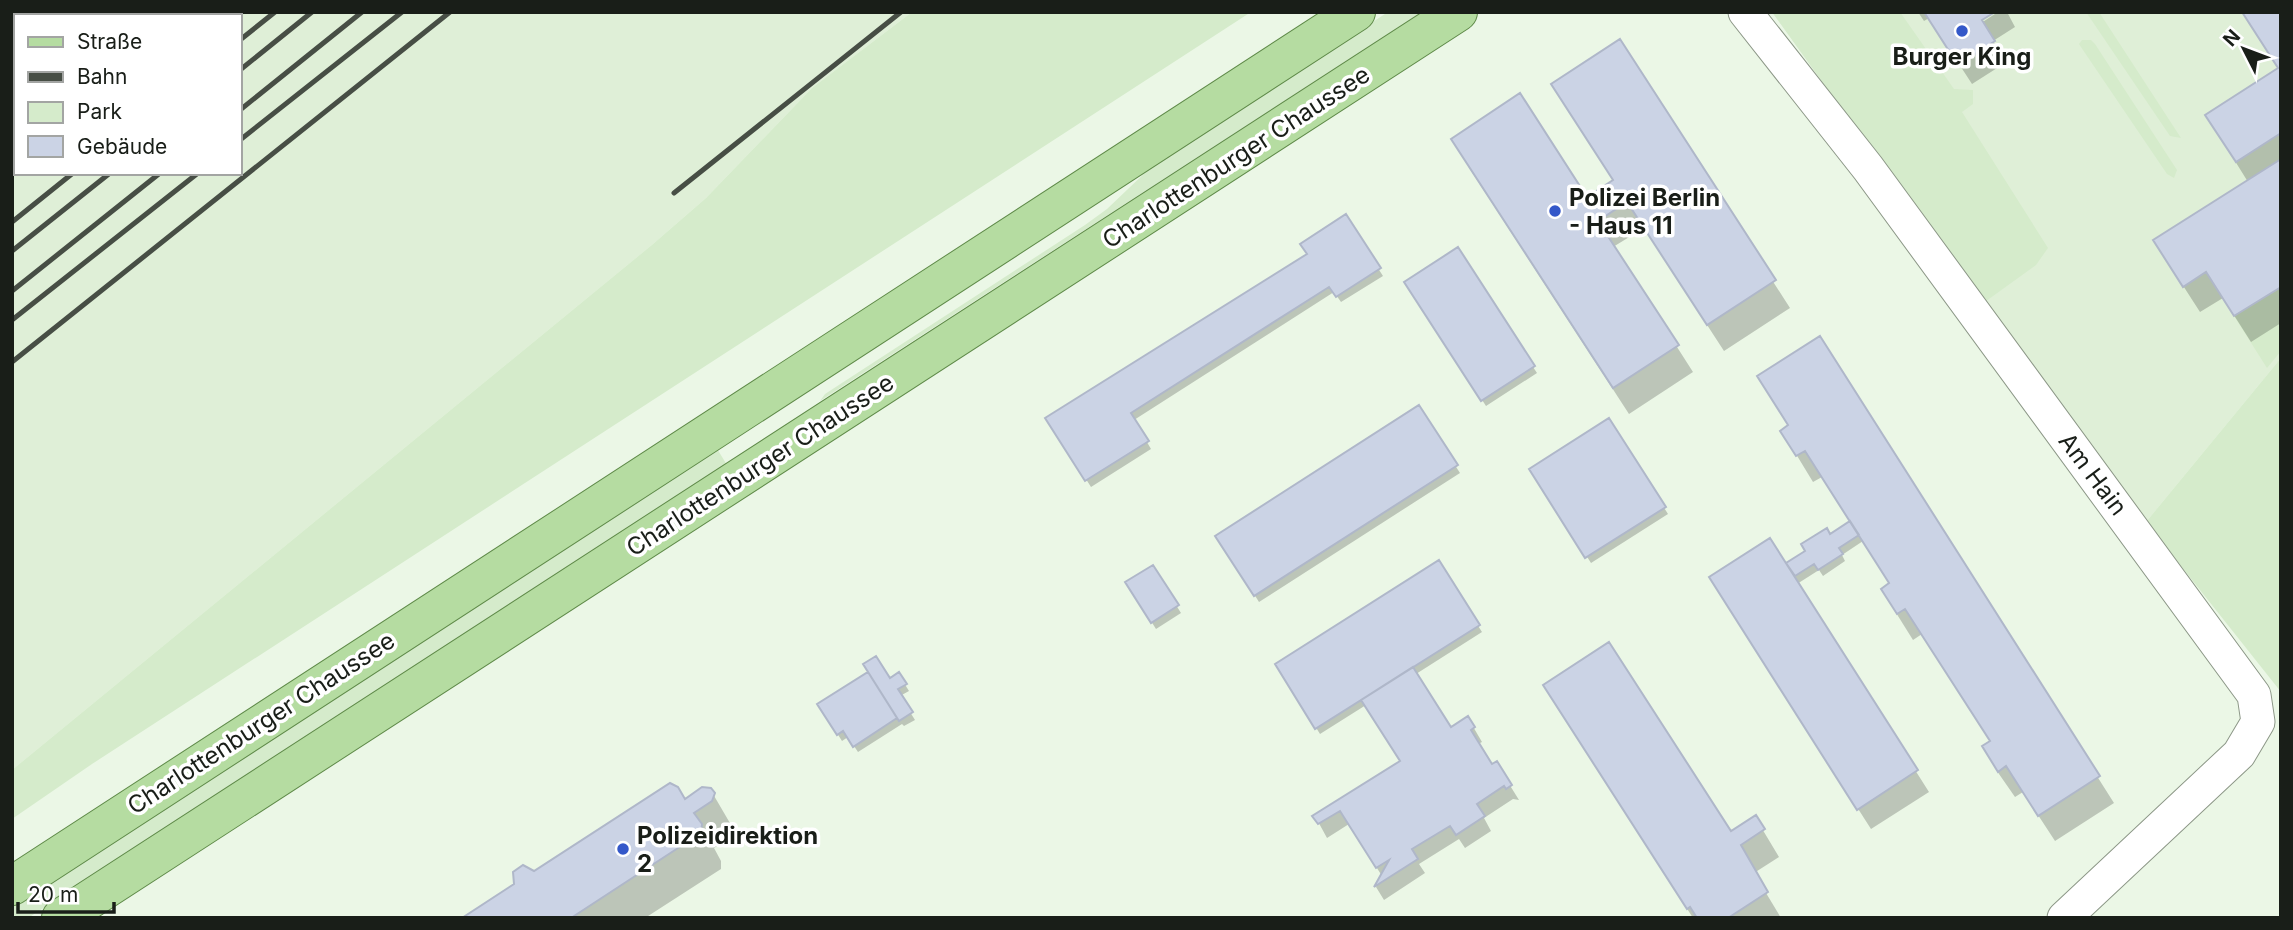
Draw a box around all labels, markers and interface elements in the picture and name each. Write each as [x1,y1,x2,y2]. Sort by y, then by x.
legend [14,14,242,175]
north arrow [2209,14,2279,84]
marker: Burger King [1954,23,1970,39]
text: N [2218,25,2245,51]
text: Straße [77,29,142,54]
place label: Burger King [1893,42,2031,71]
street label: Charlottenburger Chaussee [1097,60,1375,254]
text: Bahn [77,64,127,89]
text: Park [77,99,122,124]
text: Gebäude [77,134,167,159]
place label: Polizei Berlin - Haus 11 [1569,183,1720,240]
marker: Polizei Berlin - Haus 11 [1547,203,1563,219]
street label: Charlottenburger Chaussee [621,368,899,562]
street label: Am Hain [2053,427,2133,521]
street label: Charlottenburger Chaussee [122,626,400,820]
place label: Polizeidirektion 2 [637,821,818,878]
marker: Polizeidirektion 2 [615,841,631,857]
scale bar [18,870,114,914]
text: 20 m [28,882,78,907]

